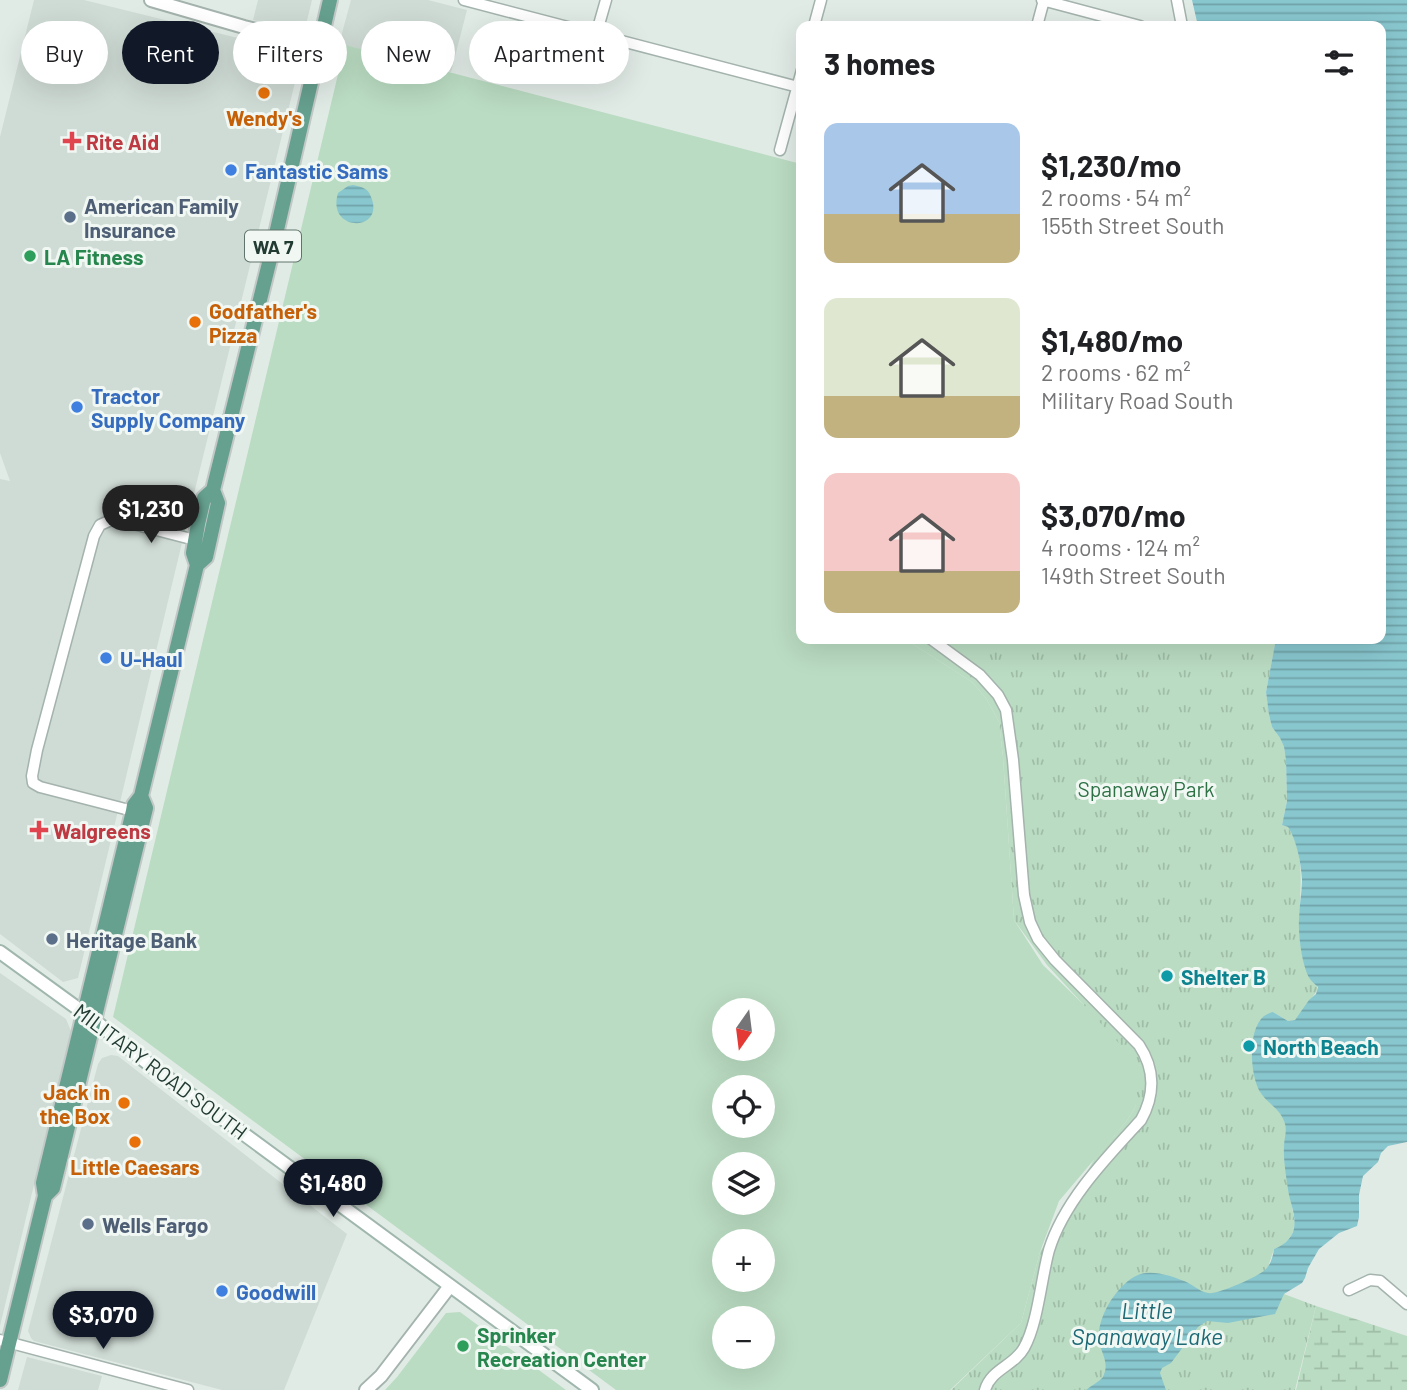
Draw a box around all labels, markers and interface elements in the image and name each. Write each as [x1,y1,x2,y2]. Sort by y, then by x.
chip: Buy [21,21,108,84]
chip: Rent [122,21,219,84]
chip: Filters [233,21,347,84]
chip: New [361,21,455,84]
chip: Apartment [469,21,629,84]
icon: filters [1320,44,1358,82]
text: 3 homes [824,45,935,81]
marker: Wendy's [256,85,272,101]
place label: Wendy's [226,105,302,130]
place label: Rite Aid [86,129,159,154]
marker: Rite Aid [64,133,80,149]
text: $1,230/mo [1041,147,1181,183]
icon: home [880,151,964,235]
place label: Fantastic Sams [245,158,388,183]
marker: Fantastic Sams [223,162,239,178]
text: 2 rooms · 54 m² [1041,183,1191,211]
place label: American Family Insurance [84,193,239,242]
marker: American Family Insurance [62,209,78,225]
text: 155th Street South [1041,211,1225,239]
road number: WA 7 [245,230,301,262]
place label: LA Fitness [44,244,143,269]
marker: LA Fitness [22,248,38,264]
place label: Godfather's Pizza [209,298,317,347]
marker: Godfather's Pizza [187,314,203,330]
text: $1,480/mo [1041,322,1183,358]
icon: home [880,326,964,410]
text: 2 rooms · 62 m² [1041,358,1191,386]
place label: Tractor Supply Company [91,383,246,432]
text: Military Road South [1041,386,1233,414]
marker: Tractor Supply Company [69,399,85,415]
pin: $1,230 [94,486,208,545]
text: $1,230 [118,494,184,522]
text: $3,070/mo [1041,497,1186,533]
icon: home [880,501,964,585]
text: 4 rooms · 124 m² [1041,533,1200,561]
text: 149th Street South [1041,561,1226,589]
place label: U-Haul [120,646,183,671]
marker: U-Haul [98,650,114,666]
park label: Spanaway Park [1077,776,1215,801]
place label: Walgreens [53,818,151,843]
marker: Walgreens [31,822,47,838]
place label: Heritage Bank [66,927,197,952]
marker: Heritage Bank [44,931,60,947]
place label: Shelter B [1181,964,1266,989]
marker: Shelter B [1159,968,1175,984]
street label: MILITARY ROAD SOUTH [69,998,253,1144]
north arrow [712,998,775,1060]
map controls [712,998,775,1369]
place label: North Beach [1263,1034,1379,1059]
marker: North Beach [1241,1038,1257,1054]
button: locate [712,1075,775,1138]
place label: Jack in the Box [40,1079,110,1128]
marker: Jack in the Box [116,1095,132,1111]
marker: Little Caesars [127,1134,143,1150]
button: layers [712,1152,775,1215]
place label: Little Caesars [70,1154,200,1179]
pin: $1,480 [276,1160,390,1219]
text: $1,480 [300,1168,366,1196]
place label: Wells Fargo [102,1212,208,1237]
marker: Wells Fargo [80,1216,96,1232]
button: + [712,1229,775,1292]
place label: Goodwill [236,1279,316,1304]
marker: Goodwill [214,1283,230,1299]
pin: $3,070 [46,1292,160,1351]
water label: Little Spanaway Lake [1071,1296,1223,1350]
text: $3,070 [69,1300,137,1328]
button: − [712,1306,775,1369]
place label: Sprinker Recreation Center [477,1322,646,1371]
marker: Sprinker Recreation Center [455,1338,471,1354]

